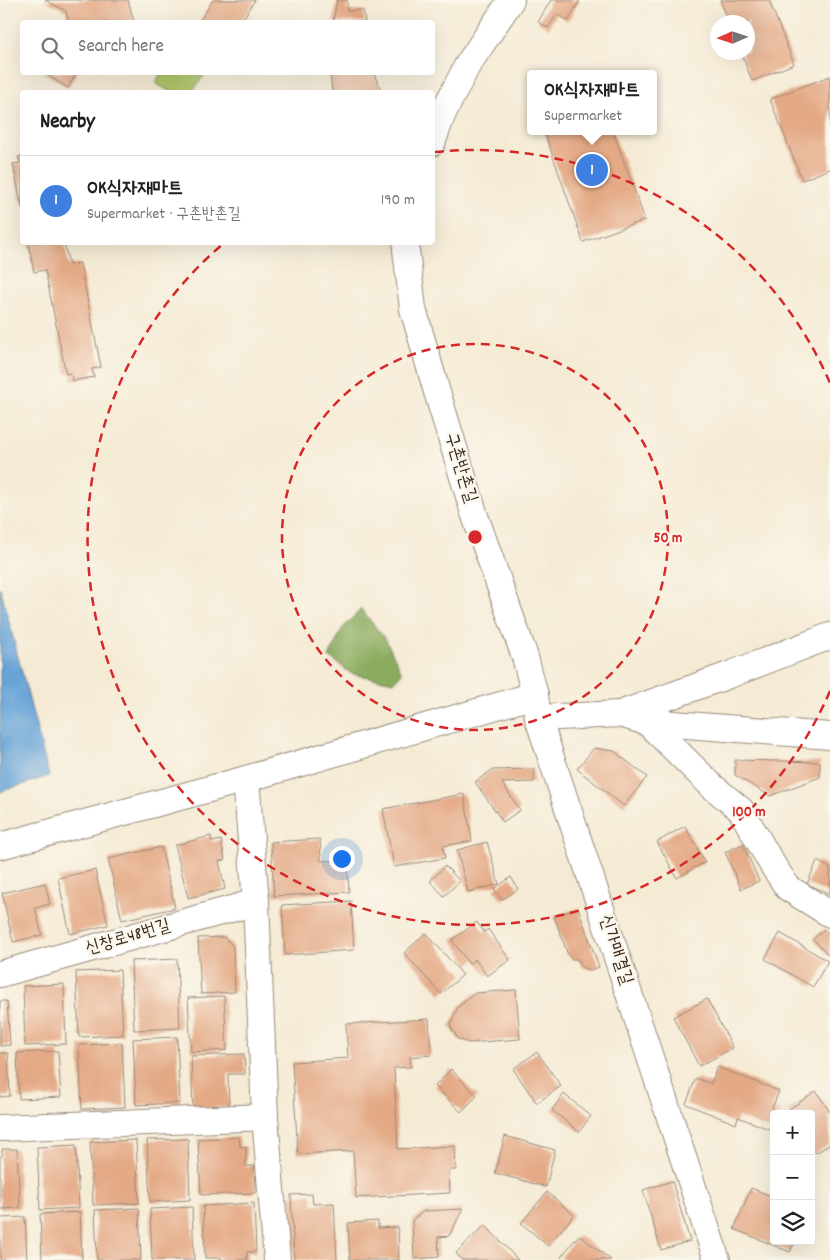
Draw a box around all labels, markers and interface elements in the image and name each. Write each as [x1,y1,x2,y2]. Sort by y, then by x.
north arrow [710,15,755,60]
search box [20,20,435,75]
icon: search [38,34,66,62]
text: Search here [78,34,164,61]
popup [527,70,657,135]
text: OK식자재마트 [544,78,640,105]
text: Supermarket [544,105,622,128]
text: Nearby [40,108,95,138]
pin: 1 [576,151,608,189]
text: OK식자재마트 [87,176,183,203]
text: 1 [54,189,58,212]
text: 190 m [381,189,415,212]
text: Supermarket · 구촌반촌길 [87,203,241,226]
street label: 구촌반촌길 [437,430,483,507]
centre of rings [466,528,484,546]
text: 50 m [654,528,682,550]
text: 100 m [732,802,766,824]
your location [329,846,355,872]
street label: 신가매결길 [592,912,638,989]
street label: 신창로48번길 [83,914,174,962]
map controls [770,1110,815,1245]
button: + [770,1110,815,1155]
button: − [770,1155,815,1200]
button: layers [770,1200,815,1245]

